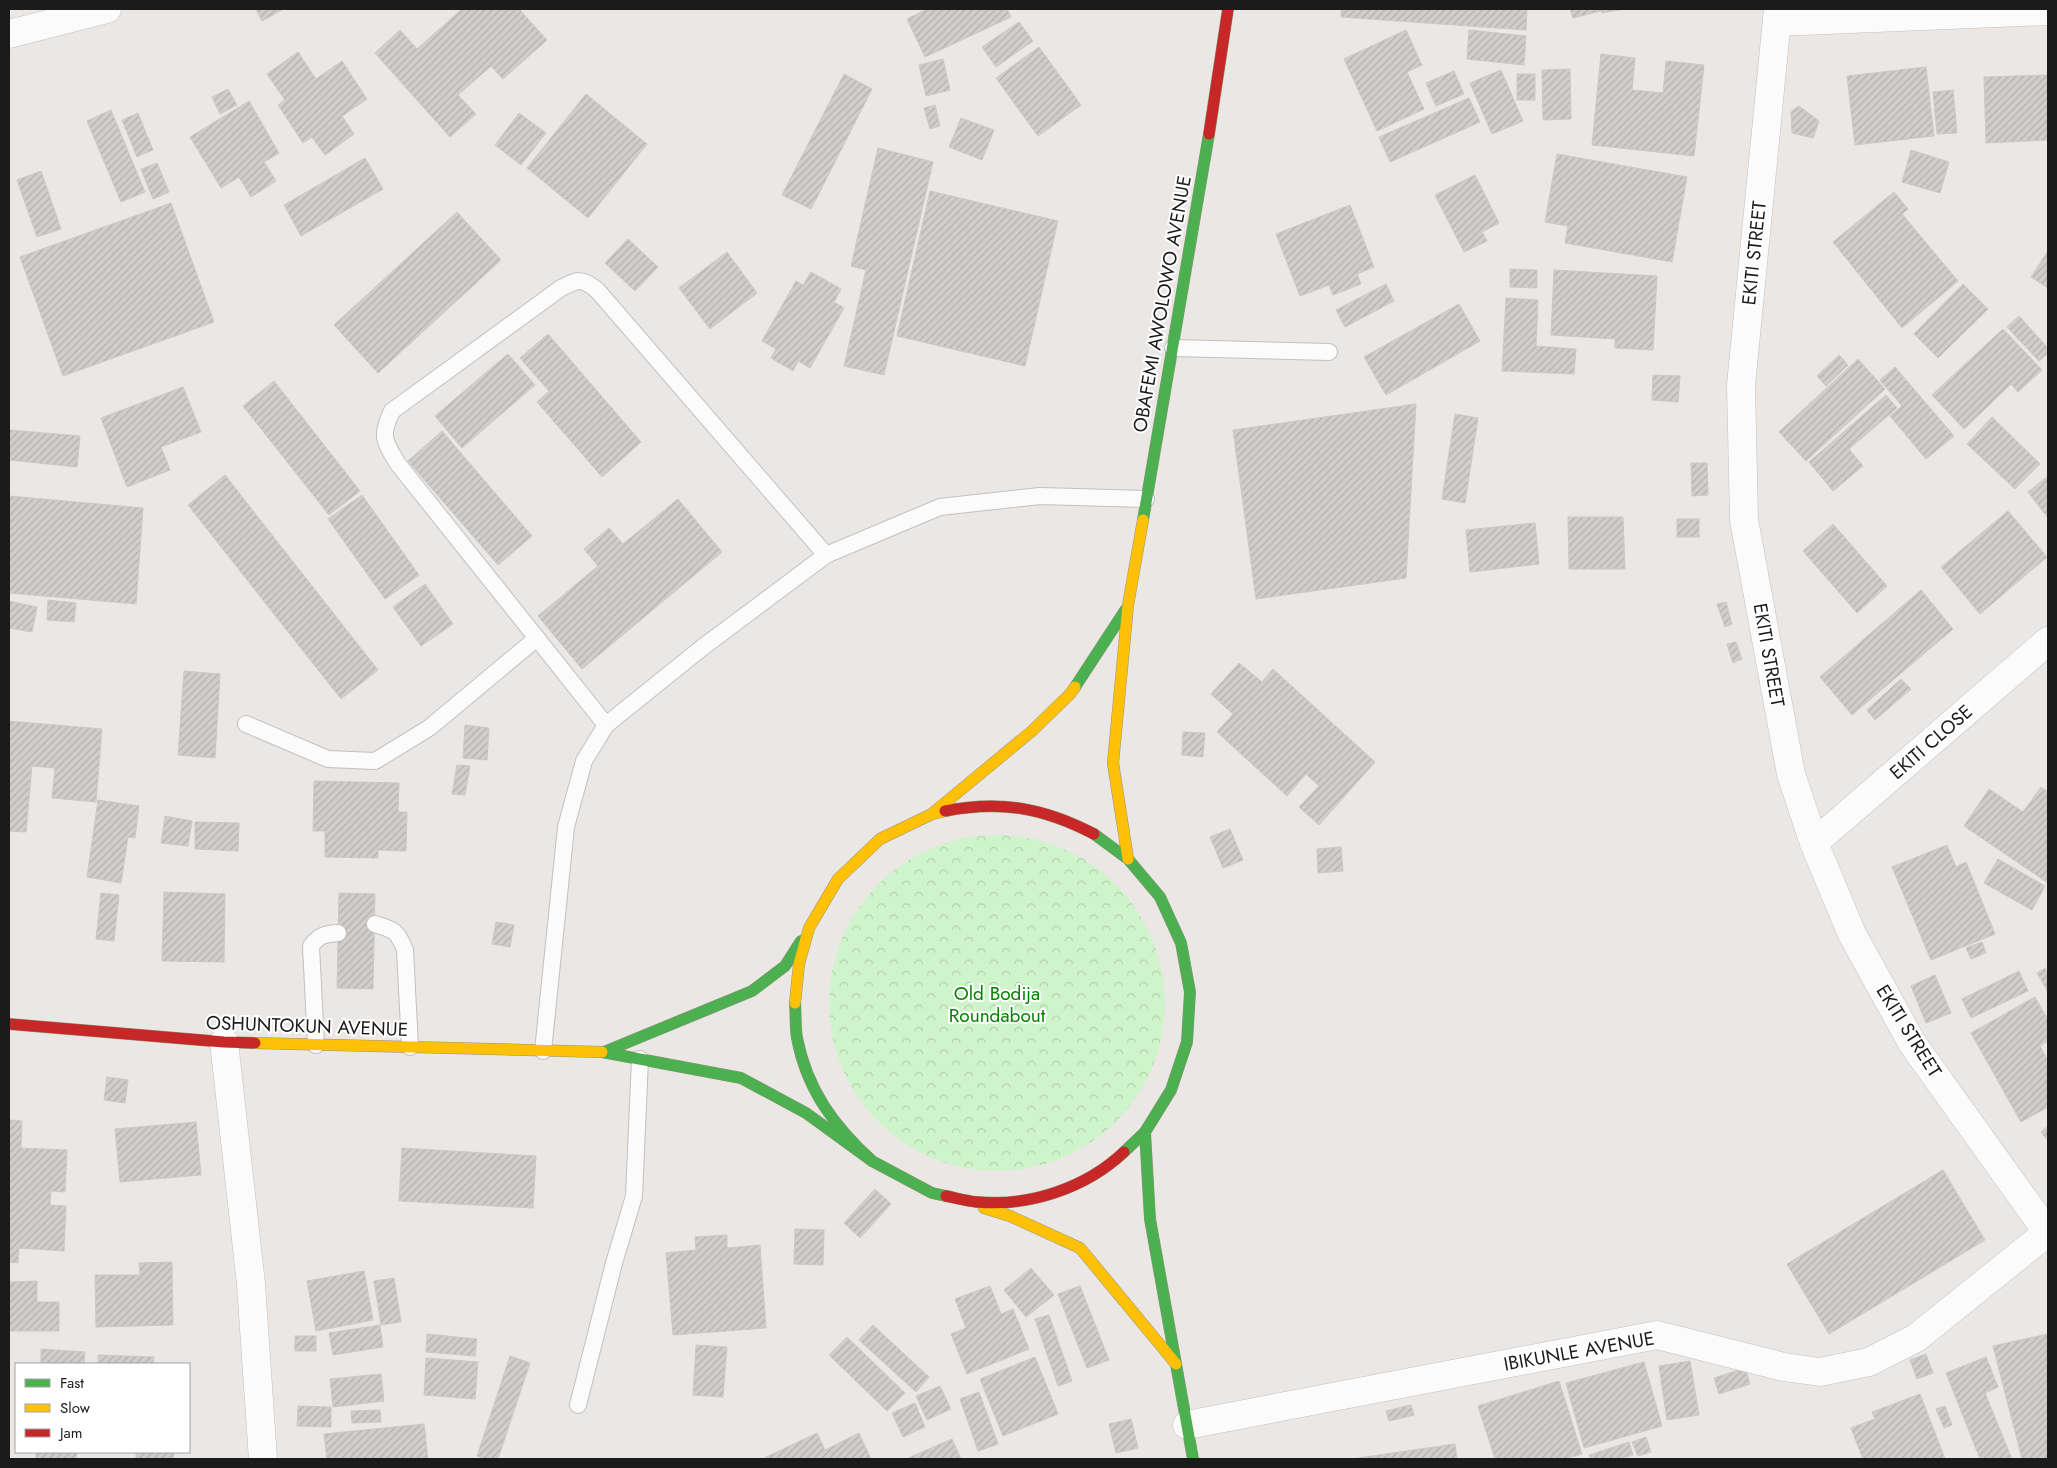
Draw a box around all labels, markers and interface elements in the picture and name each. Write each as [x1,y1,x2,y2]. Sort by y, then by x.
street label: OBAFEMI AWOLOWO AVENUE [1126,174,1198,434]
street label: EKITI STREET [1735,199,1773,306]
street label: EKITI STREET [1747,601,1791,709]
street label: EKITI CLOSE [1884,698,1978,786]
street label: EKITI STREET [1870,979,1948,1083]
park label: Old Bodija Roundabout [949,980,1046,1029]
street label: OSHUNTOKUN AVENUE [205,1009,409,1043]
street label: IBIKUNLE AVENUE [1501,1324,1657,1378]
legend [15,1363,190,1453]
text: Fast [60,1372,84,1394]
text: Slow [60,1397,91,1419]
text: Jam [58,1422,83,1444]

